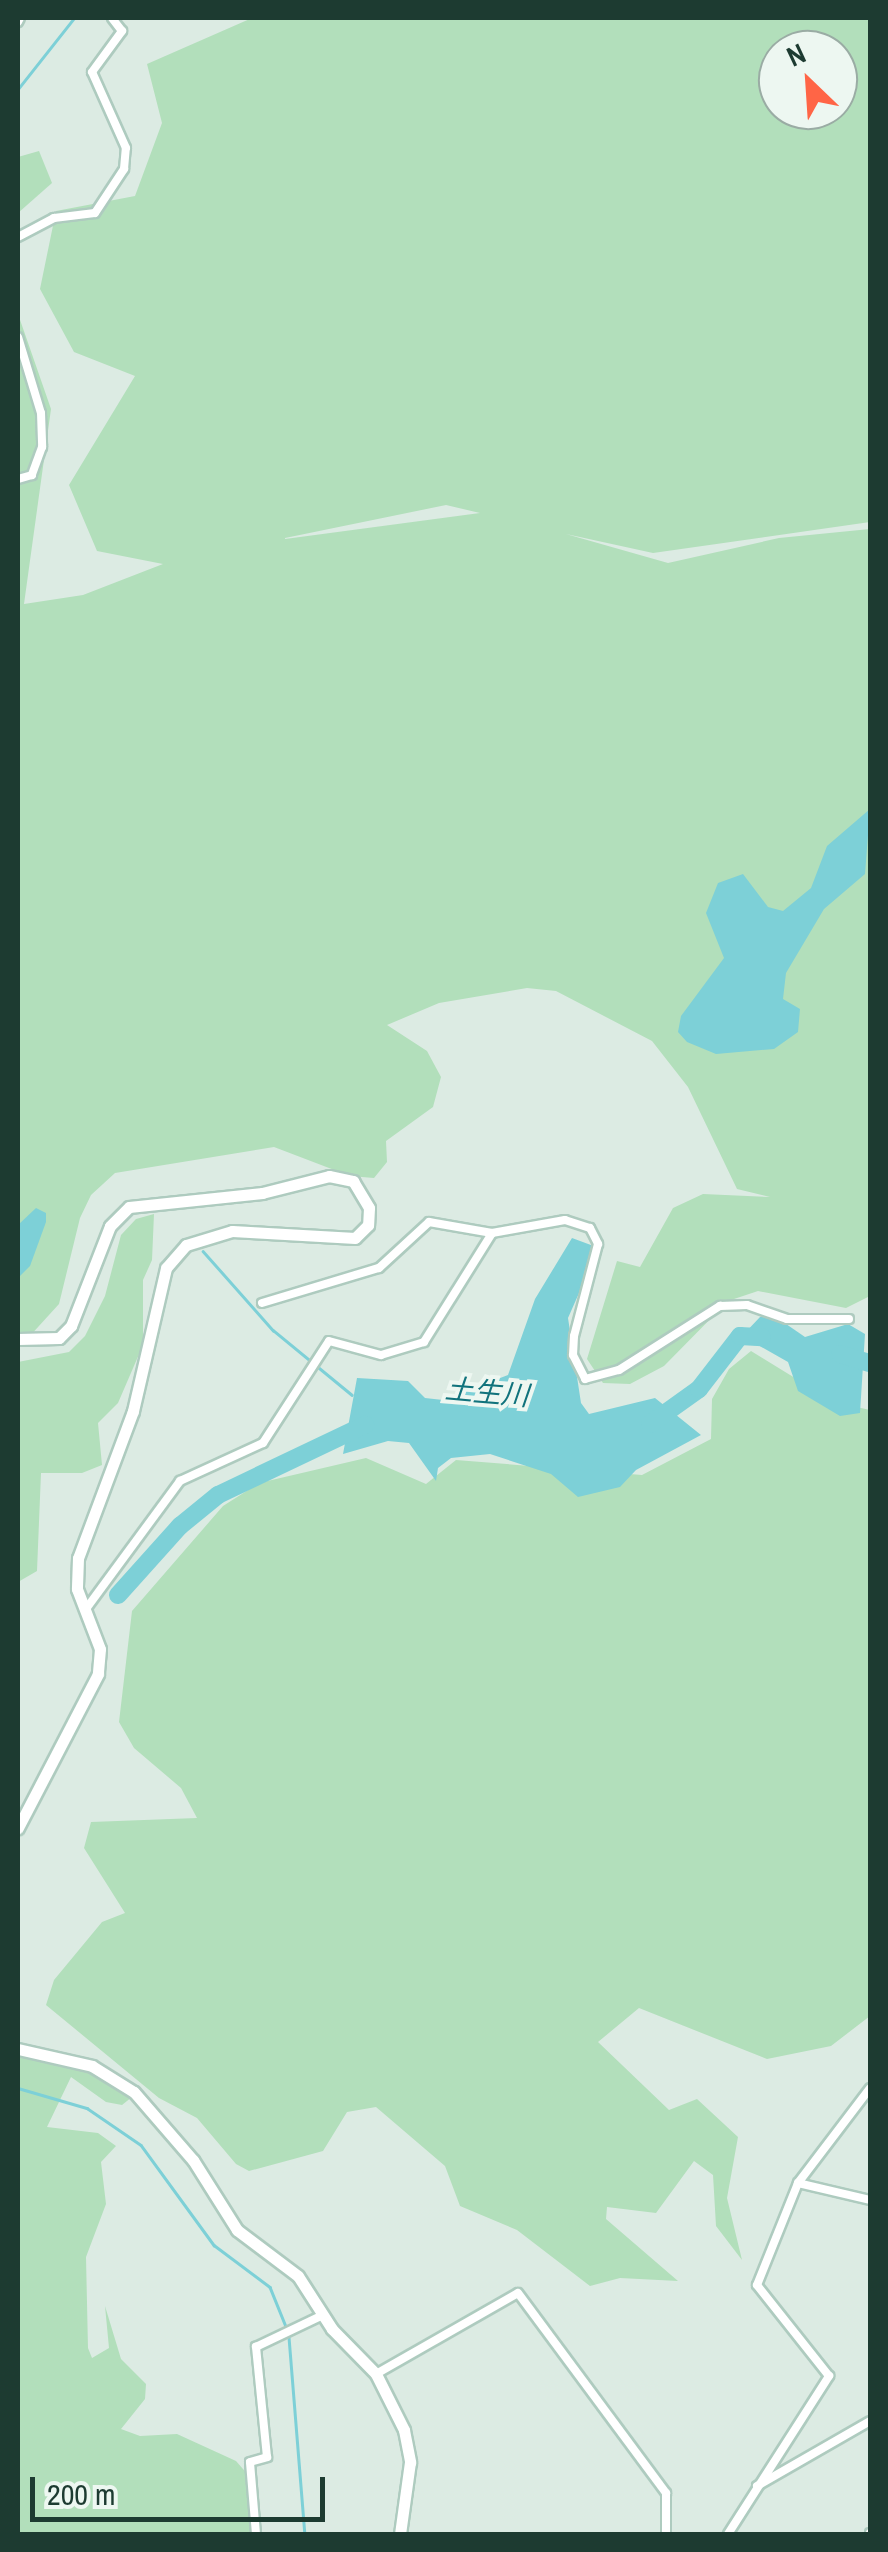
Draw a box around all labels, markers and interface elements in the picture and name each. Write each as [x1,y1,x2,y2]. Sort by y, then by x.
north arrow [758,30,858,130]
text: N [781,34,812,75]
water label: 土生川 [444,1372,530,1412]
scale bar [35,2457,330,2519]
text: 200 m [47,2474,115,2514]

